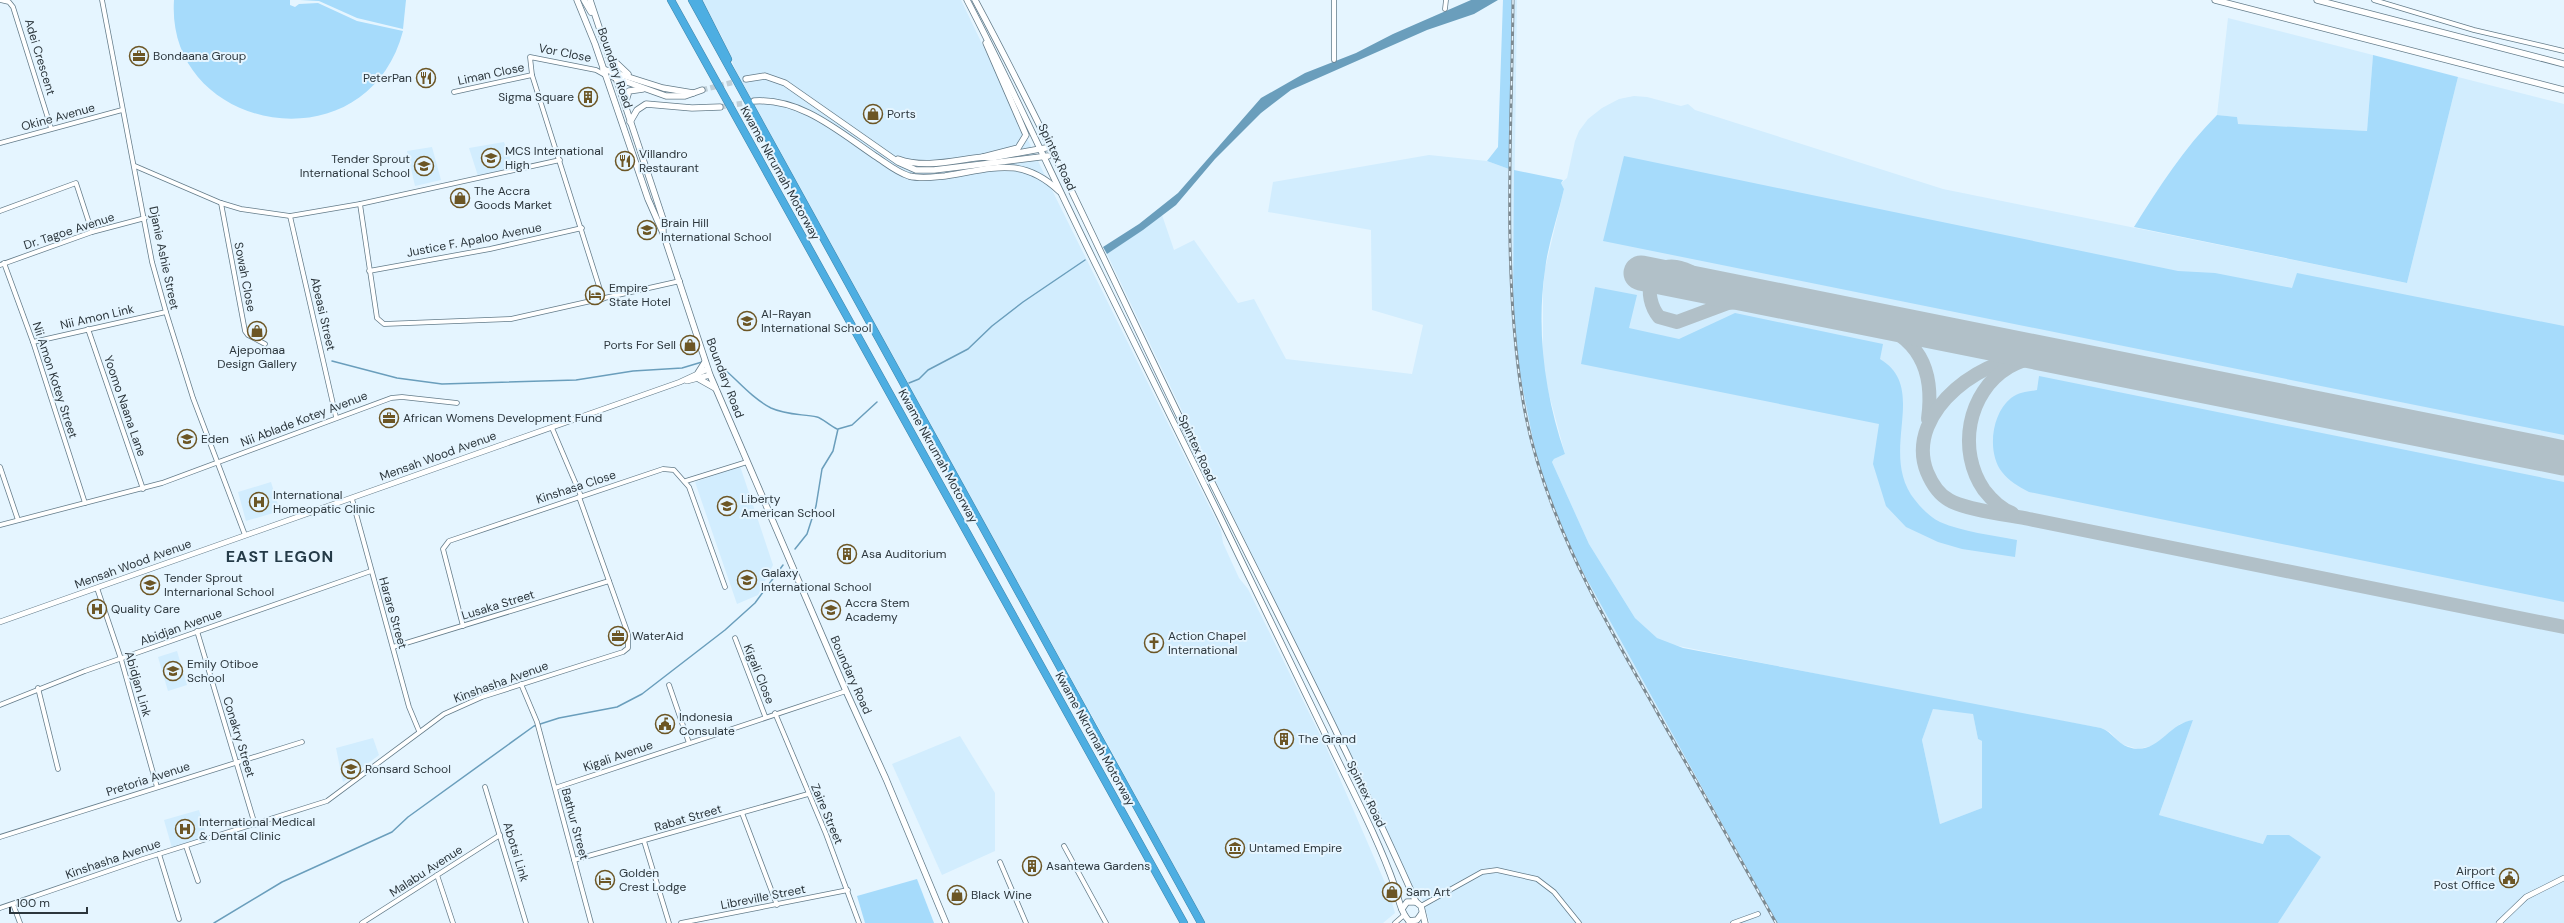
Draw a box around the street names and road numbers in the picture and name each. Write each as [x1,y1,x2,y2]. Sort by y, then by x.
street label: Adei Crescent [21,17,59,97]
street label: Boundary Road [594,25,636,111]
street label: Vor Close [537,40,593,66]
street label: Liman Close [456,59,526,89]
street label: Okine Avenue [19,99,97,135]
street label: Kwame Nkrumah Motorway [736,103,824,243]
street label: Spintex Road [1034,121,1080,193]
street label: Djanie Ashie Street [145,205,183,311]
street label: Dr. Tagoe Avenue [22,209,117,253]
street label: Justice F. Apaloo Avenue [405,219,543,261]
street label: Sowah Close [230,241,260,313]
street label: Abeasi Street [307,276,339,353]
street label: Nii Amon Link [59,301,135,333]
street label: Nii Amon Kotey Street [29,320,81,441]
street label: Boundary Road [702,336,748,420]
street label: Yoomo Naana Lane [100,353,150,459]
street label: Kwame Nkrumah Motorway [894,386,982,526]
street label: Nii Ablade Kotey Avenue [238,387,370,451]
street label: Spintex Road [1174,412,1220,484]
street label: Mensah Wood Avenue [377,427,499,485]
street label: Kinshasa Close [534,466,618,507]
street label: Mensah Wood Avenue [72,535,194,593]
street label: Harare Street [375,575,411,651]
street label: Lusaka Street [460,586,537,624]
street label: Abidjan Avenue [138,605,224,649]
street label: Boundary Road [827,633,875,717]
street label: Kigali Close [740,642,778,706]
street label: Abidjan Link [121,649,155,719]
street label: Kinshasha Avenue [451,657,551,707]
street label: Kwame Nkrumah Motorway [1051,669,1139,809]
street label: Conakry Street [219,695,259,780]
street label: Kigali Avenue [581,737,655,775]
street label: Pretoria Avenue [104,758,192,800]
street label: Spintex Road [1343,758,1389,830]
street label: Zaire Street [807,781,847,847]
street label: Bathur Street [558,786,592,862]
street label: Rabat Street [653,801,724,835]
street label: Abotsi Link [499,820,533,884]
street label: Kinshasha Avenue [63,835,163,883]
street label: Malabu Avenue [386,841,466,901]
street label: Libreville Street [719,881,807,913]

